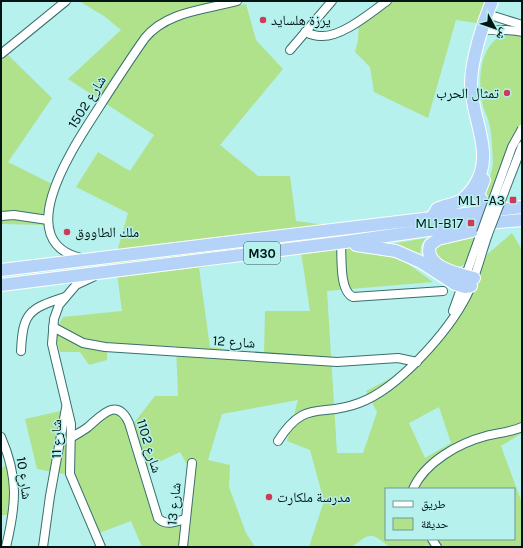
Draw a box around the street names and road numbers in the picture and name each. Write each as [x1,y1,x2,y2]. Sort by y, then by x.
street label: شارع 1502 [64,73,111,132]
road number: M30 [244,242,280,264]
street label: شارع 12 [212,332,256,353]
street label: شارع 1102 [132,417,165,475]
street label: شارع 11 [48,419,66,459]
street label: شارع 10 [12,456,35,501]
street label: شارع 13 [163,482,186,526]

